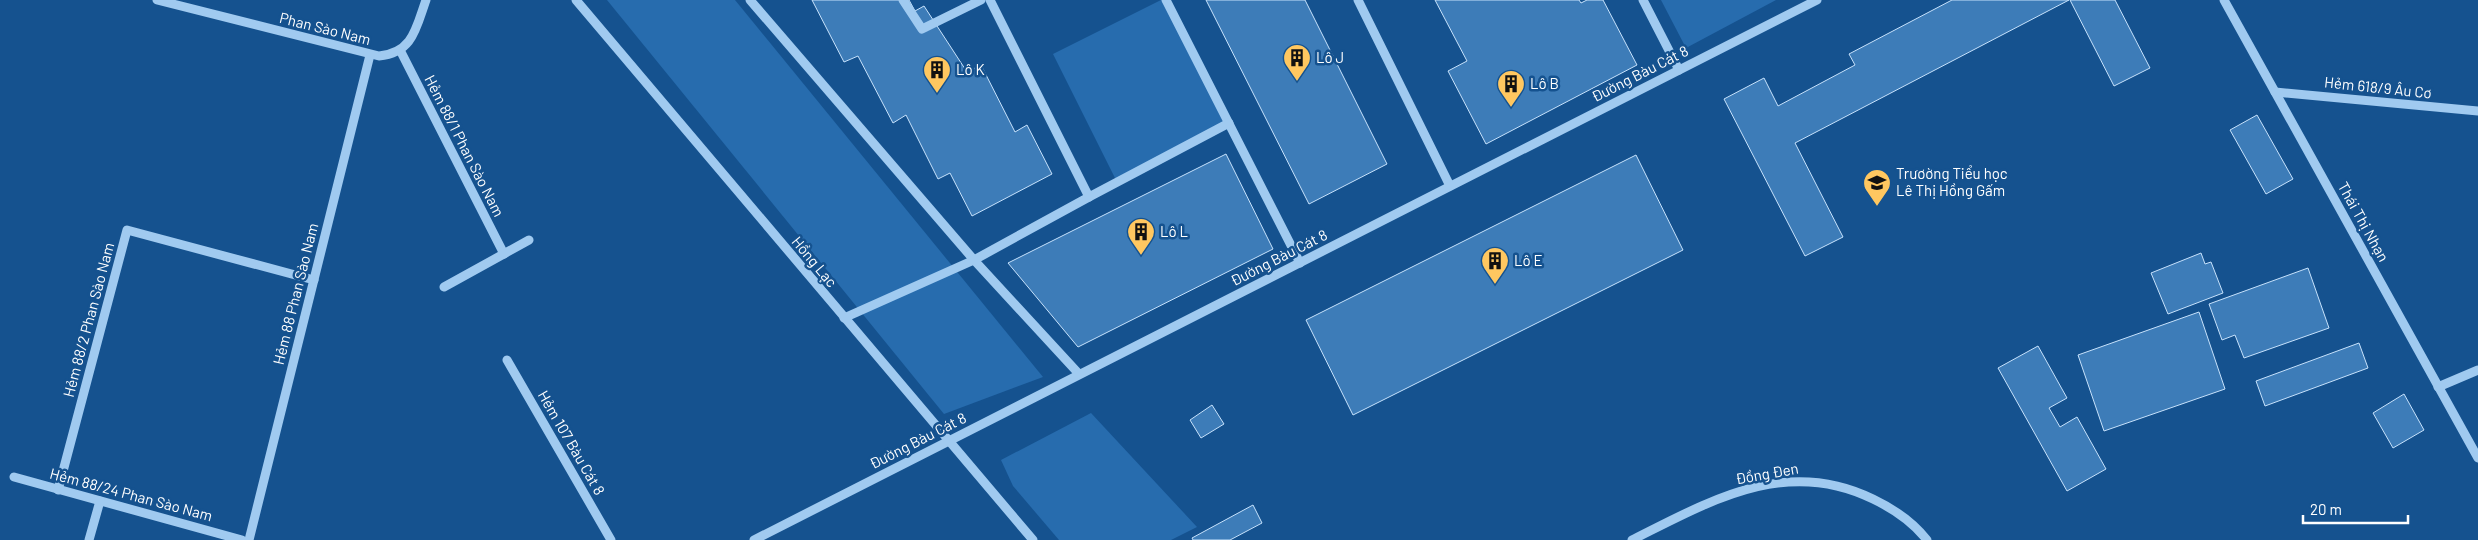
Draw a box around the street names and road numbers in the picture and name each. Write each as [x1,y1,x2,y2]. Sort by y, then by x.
street label: Phan Sào Nam [278,8,373,48]
street label: Đường Bàu Cát 8 [1588,41,1691,105]
street label: Hẻm 88/1 Phan Sào Nam [421,72,508,219]
street label: Hẻm 618/9 Âu Cơ [2324,72,2433,102]
street label: Thái Thị Nhạn [2335,178,2393,265]
street label: Hẻm 88 Phan Sào Nam [269,221,321,366]
street label: Đường Bàu Cát 8 [1227,225,1330,289]
street label: Hồng Lạc [788,232,841,291]
street label: Hẻm 88/2 Phan Sào Nam [59,240,117,399]
street label: Hẻm 107 Bàu Cát 8 [535,387,609,498]
street label: Đường Bàu Cát 8 [866,408,969,472]
street label: Đồng Đen [1734,459,1800,487]
street label: Hẻm 88/24 Phan Sào Nam [48,464,214,524]

